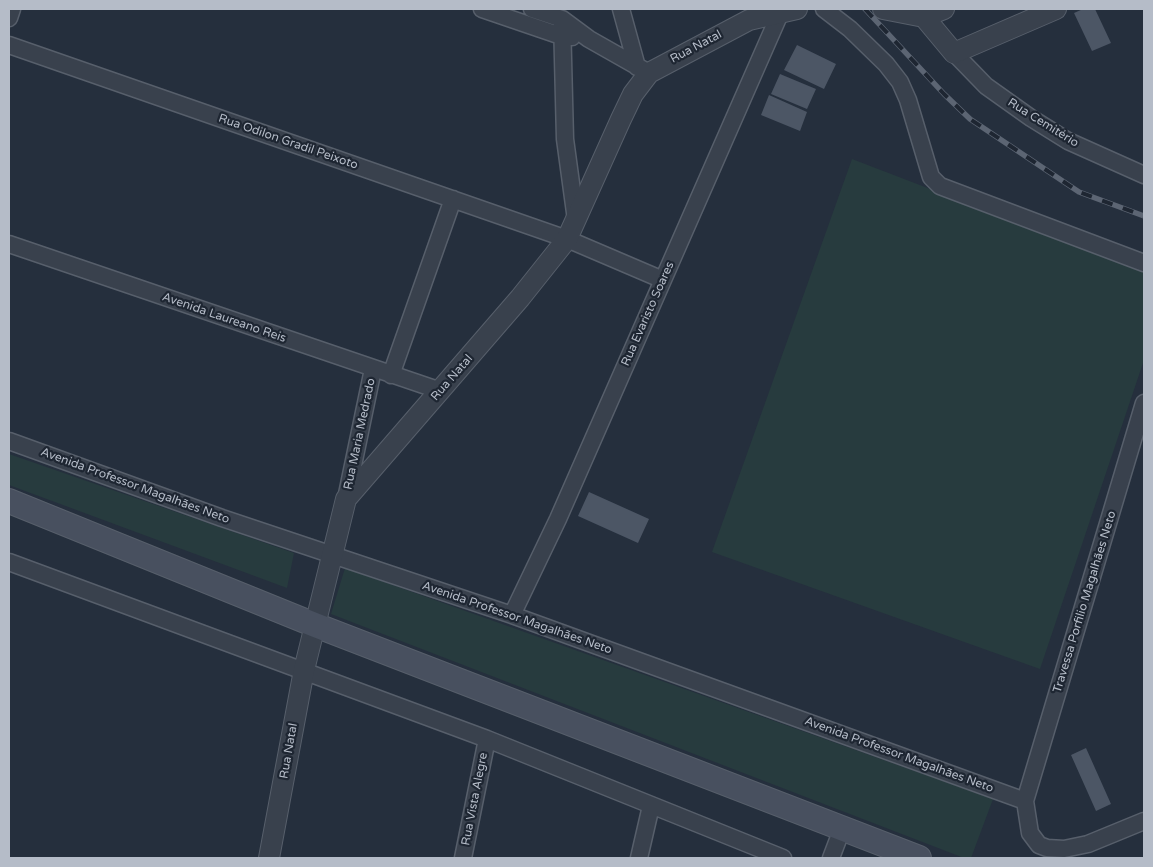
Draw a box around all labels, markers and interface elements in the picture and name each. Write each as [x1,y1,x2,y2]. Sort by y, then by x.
street label: Rua Natal [668,27,724,67]
street label: Rua Cemitério [1005,95,1081,151]
street label: Rua Odilon Gradil Peixoto [216,111,360,173]
street label: Rua Evaristo Soares [618,260,678,368]
street label: Avenida Laureano Reis [160,290,288,346]
street label: Rua Natal [428,352,476,404]
street label: Rua Maria Medrado [341,377,379,491]
street label: Avenida Professor Magalhães Neto [39,445,231,527]
street label: Travessa Porfilio Magalhães Neto [1050,509,1120,695]
street label: Avenida Professor Magalhães Neto [420,579,614,657]
street label: Avenida Professor Magalhães Neto [803,714,995,796]
street label: Rua Natal [277,722,301,780]
street label: Rua Vista Alegre [459,751,491,847]

